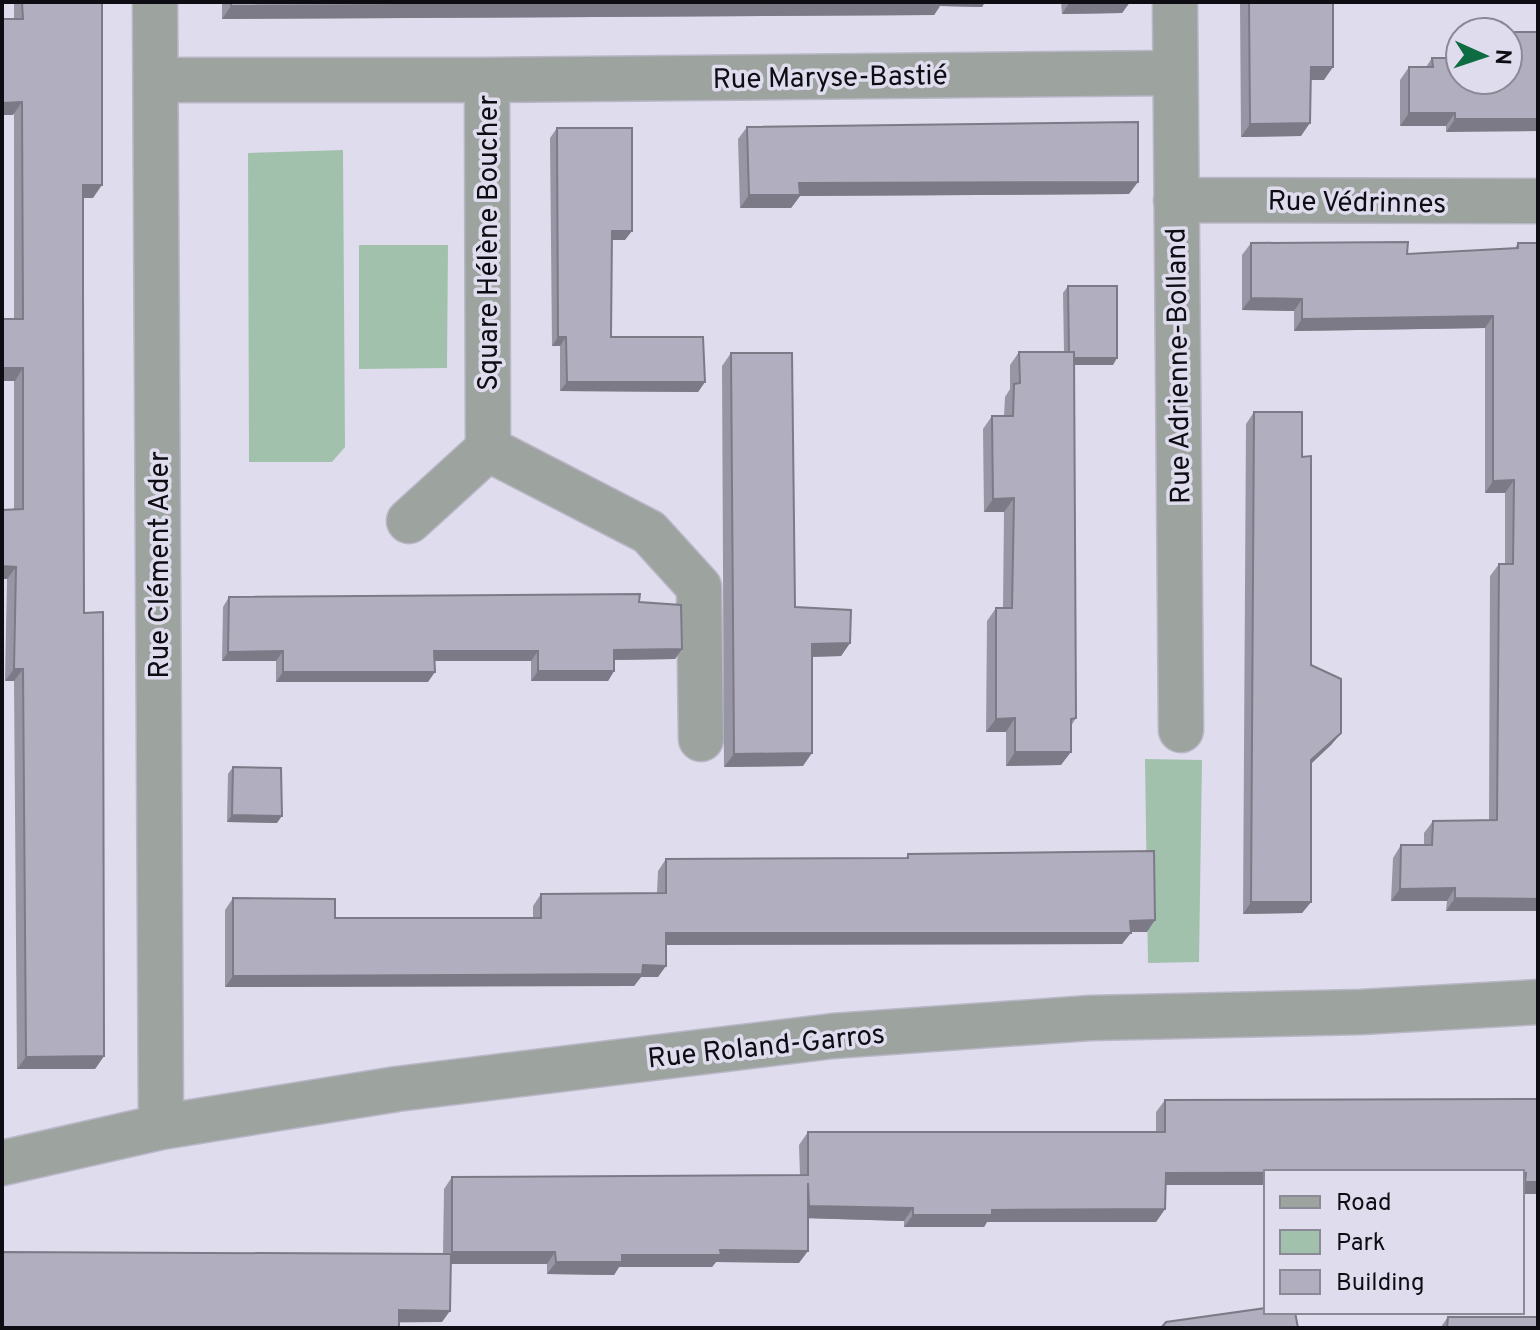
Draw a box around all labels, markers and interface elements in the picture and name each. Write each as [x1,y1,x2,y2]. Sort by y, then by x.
north arrow [1444,16,1524,96]
text: N [1488,48,1515,66]
street label: Rue Maryse-Bastié [712,59,948,99]
street label: Square Hélène Boucher [472,95,508,391]
street label: Rue Védrinnes [1267,184,1447,224]
street label: Rue Adrienne-Bolland [1160,227,1200,504]
street label: Rue Clément Ader [143,451,179,679]
street label: Rue Roland-Garros [646,1018,887,1078]
legend [1264,1170,1524,1314]
text: Road [1336,1189,1392,1219]
text: Park [1336,1229,1386,1259]
text: Building [1336,1269,1425,1299]

